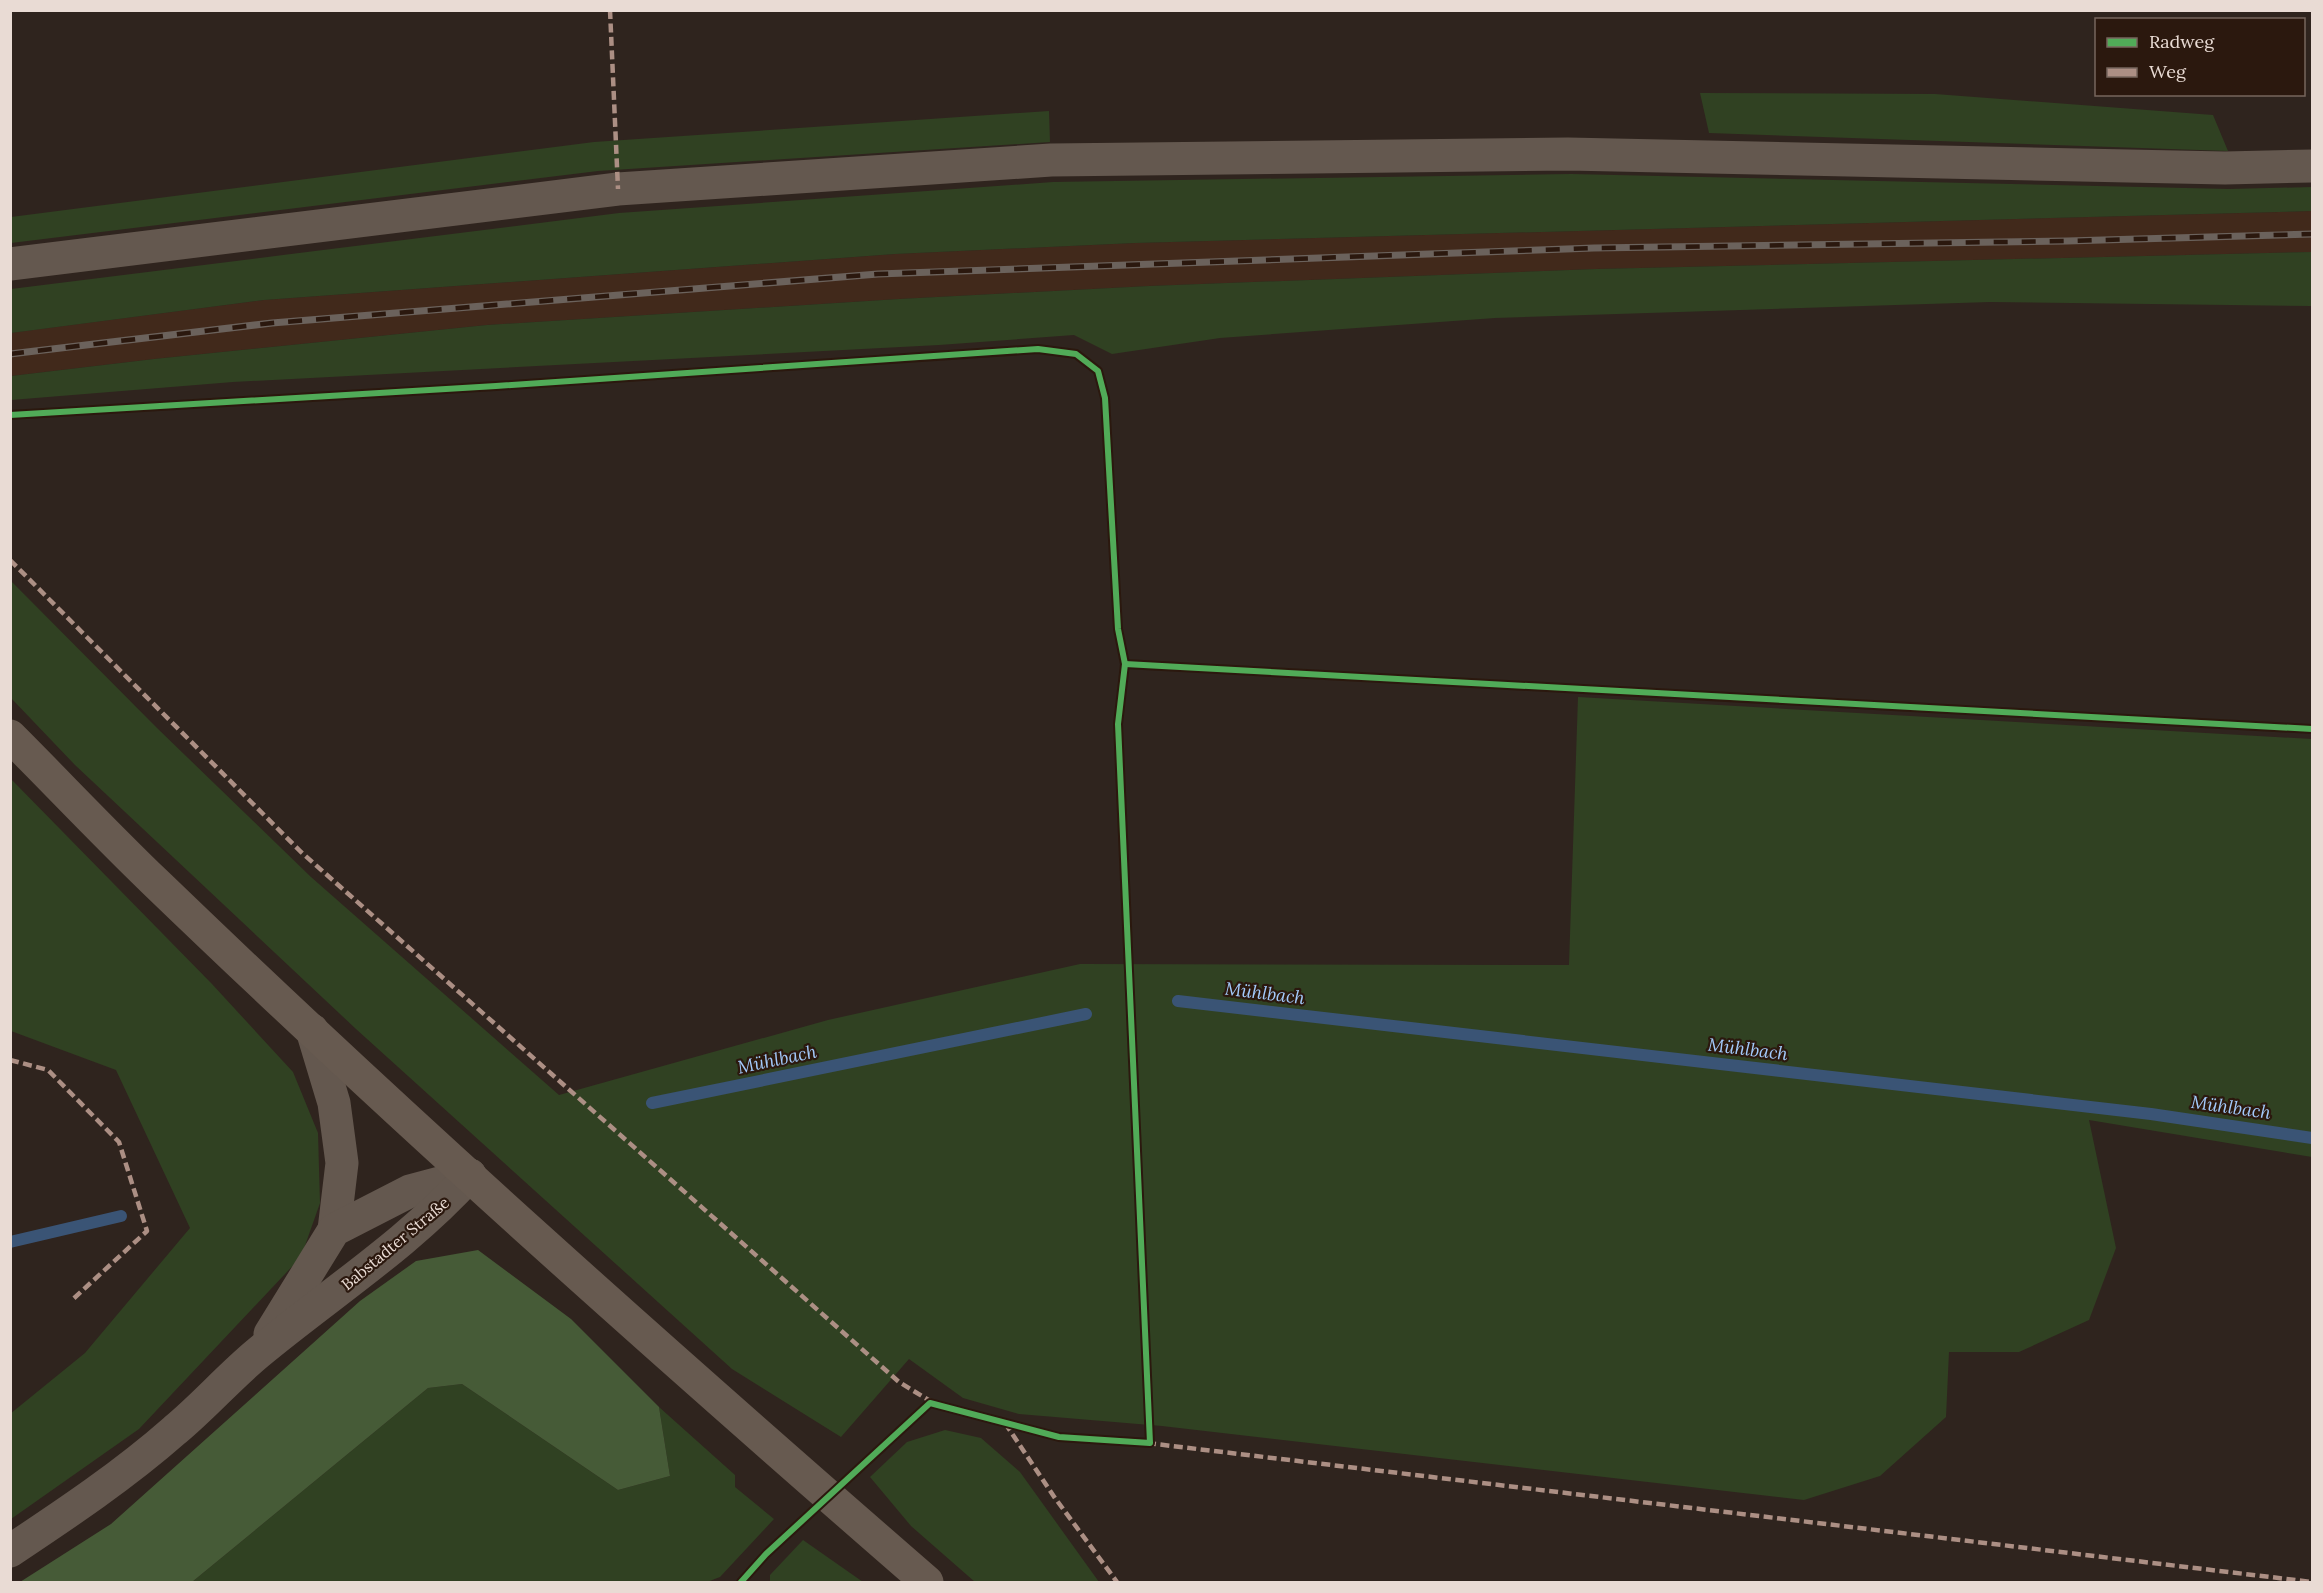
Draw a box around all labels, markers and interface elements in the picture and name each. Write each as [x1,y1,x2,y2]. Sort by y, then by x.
legend [2095,18,2305,96]
text: Radweg [2149,30,2215,53]
text: Weg [2149,60,2187,83]
water label: Mühlbach [1224,977,1307,1009]
water label: Mühlbach [1707,1033,1790,1065]
water label: Mühlbach [735,1039,819,1079]
water label: Mühlbach [2190,1090,2273,1124]
street label: Babstadter Straße [337,1192,453,1294]

